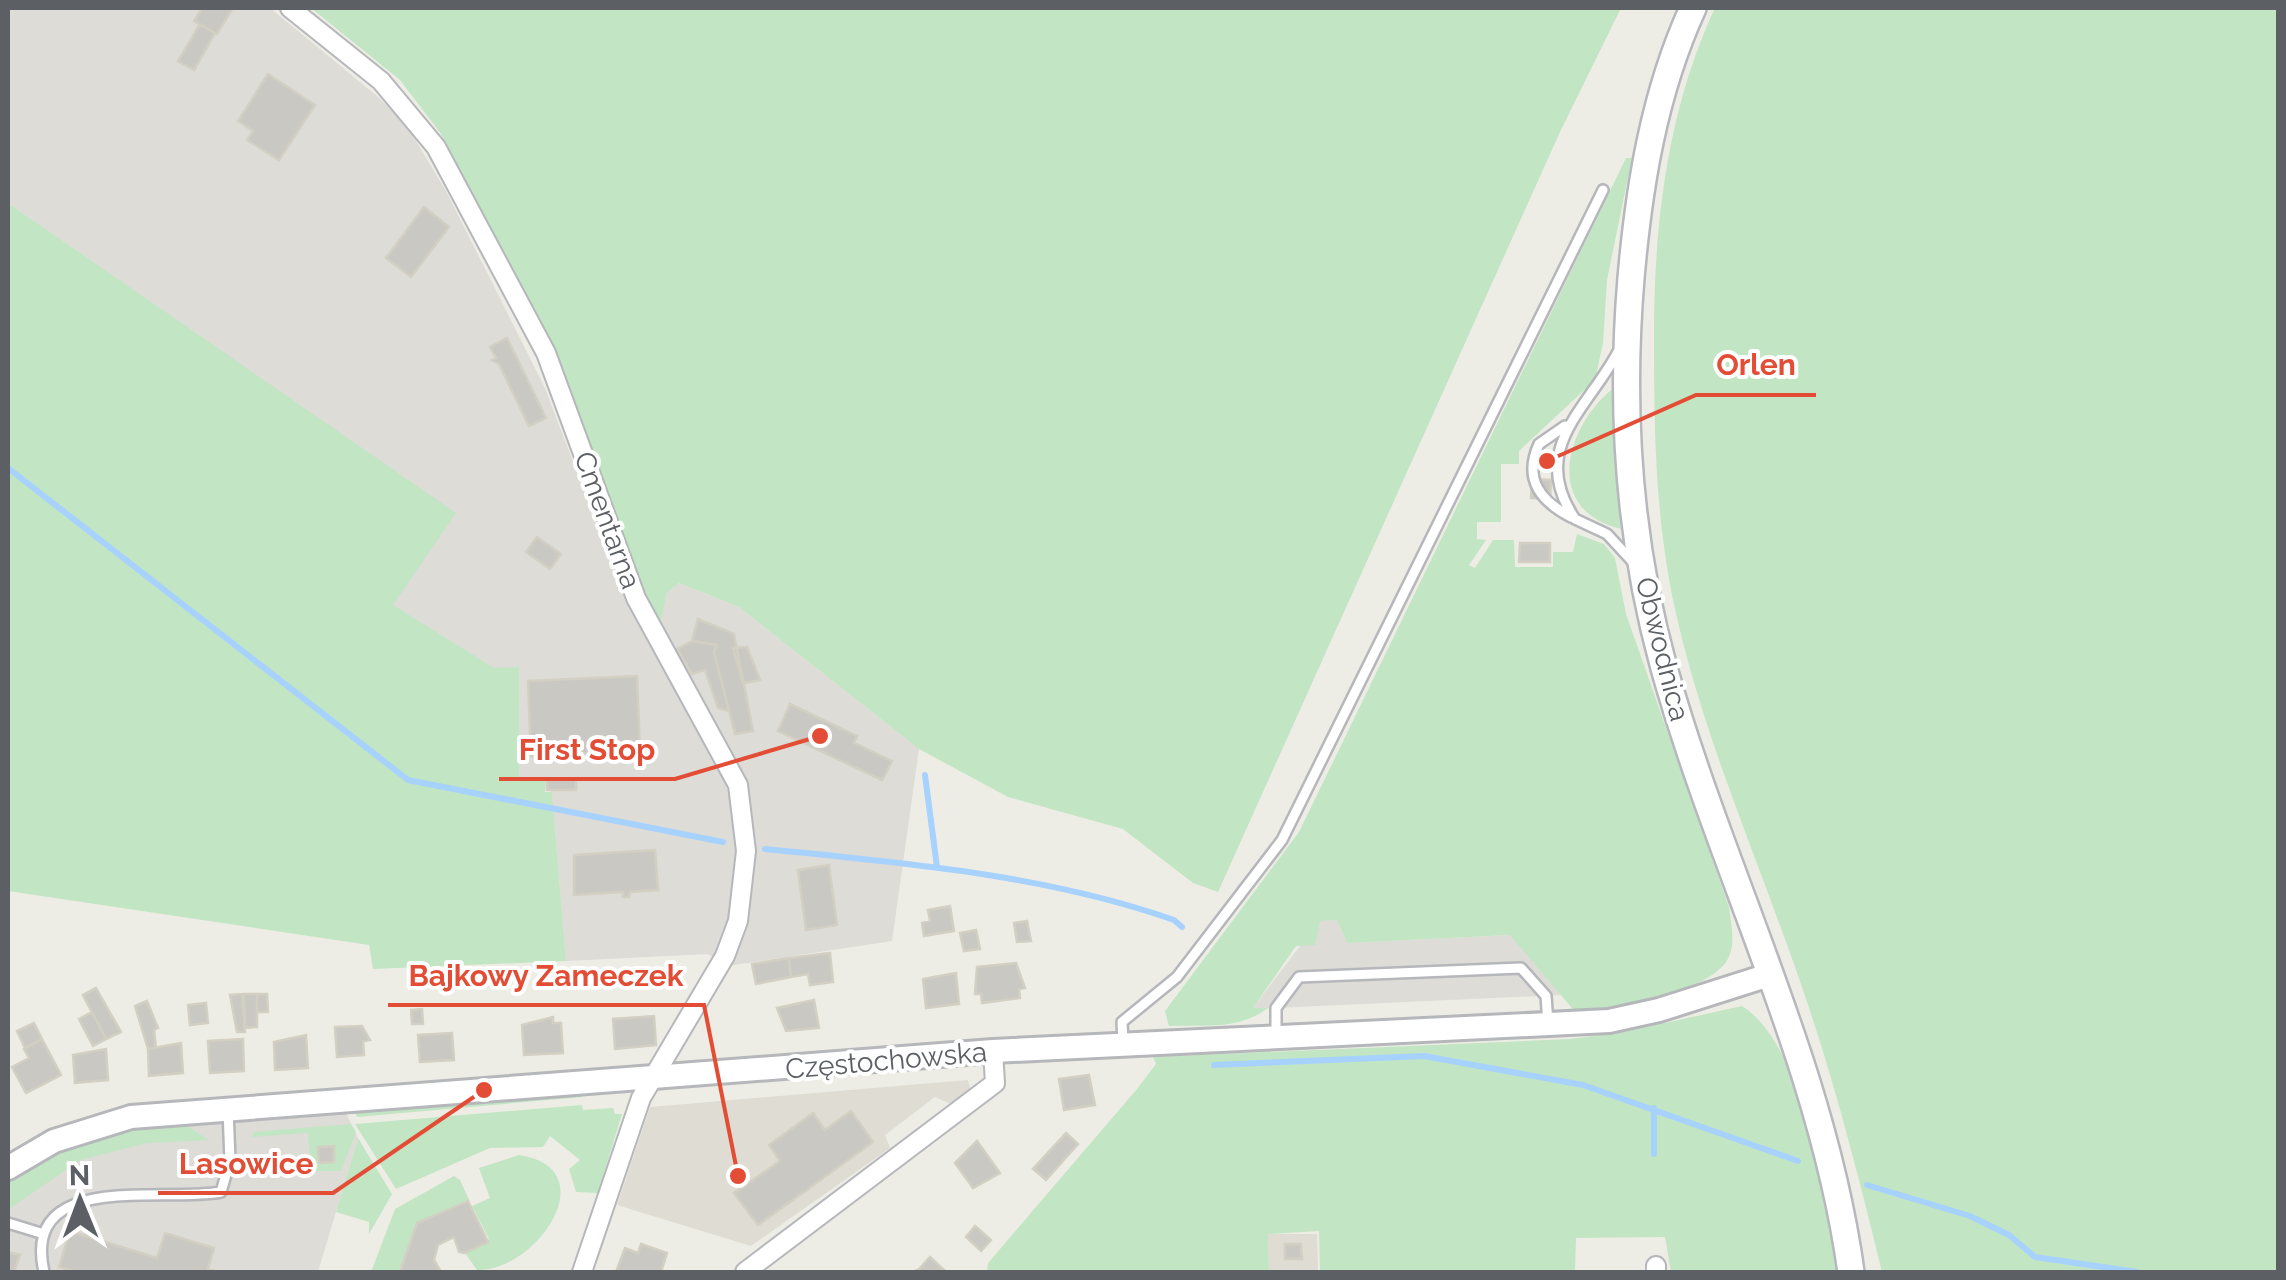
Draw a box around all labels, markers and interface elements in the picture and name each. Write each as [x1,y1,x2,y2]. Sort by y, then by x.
callout: Orlen [1696,335,1816,395]
text: Orlen [1716,347,1796,382]
street label: Cmentarna [567,447,648,593]
street label: Obwodnica [1629,574,1696,725]
callout: First Stop [499,719,675,779]
text: First Stop [519,732,655,767]
callout: Bajkowy Zameczek [388,945,704,1005]
text: Bajkowy Zameczek [408,958,684,993]
street label: Częstochowska [784,1035,988,1086]
callout: Lasowice [158,1133,333,1193]
text: Lasowice [179,1146,313,1181]
north arrow [30,1150,130,1250]
text: N [69,1159,91,1192]

